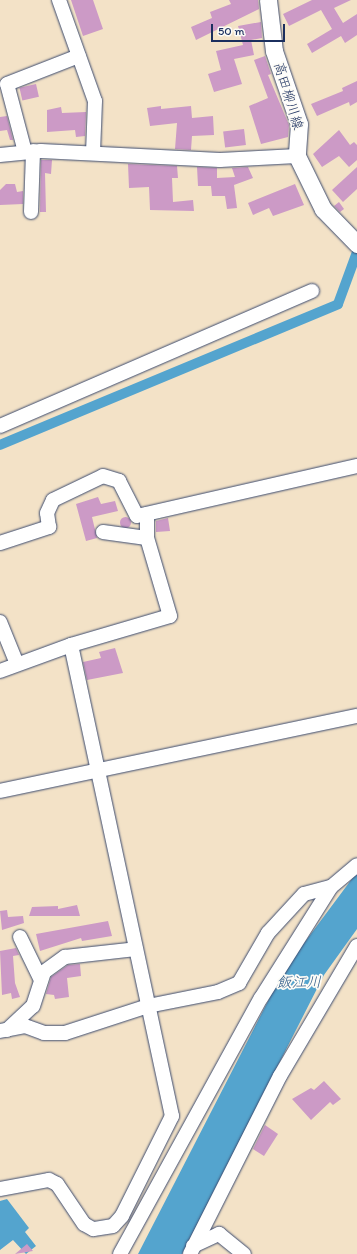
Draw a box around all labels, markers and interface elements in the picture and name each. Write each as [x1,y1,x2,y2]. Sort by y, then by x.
scale bar [213,16,287,42]
text: 50 m [218,24,244,38]
street label: 高田柳川線 [270,60,306,132]
water label: 飯江川 [277,974,321,992]

